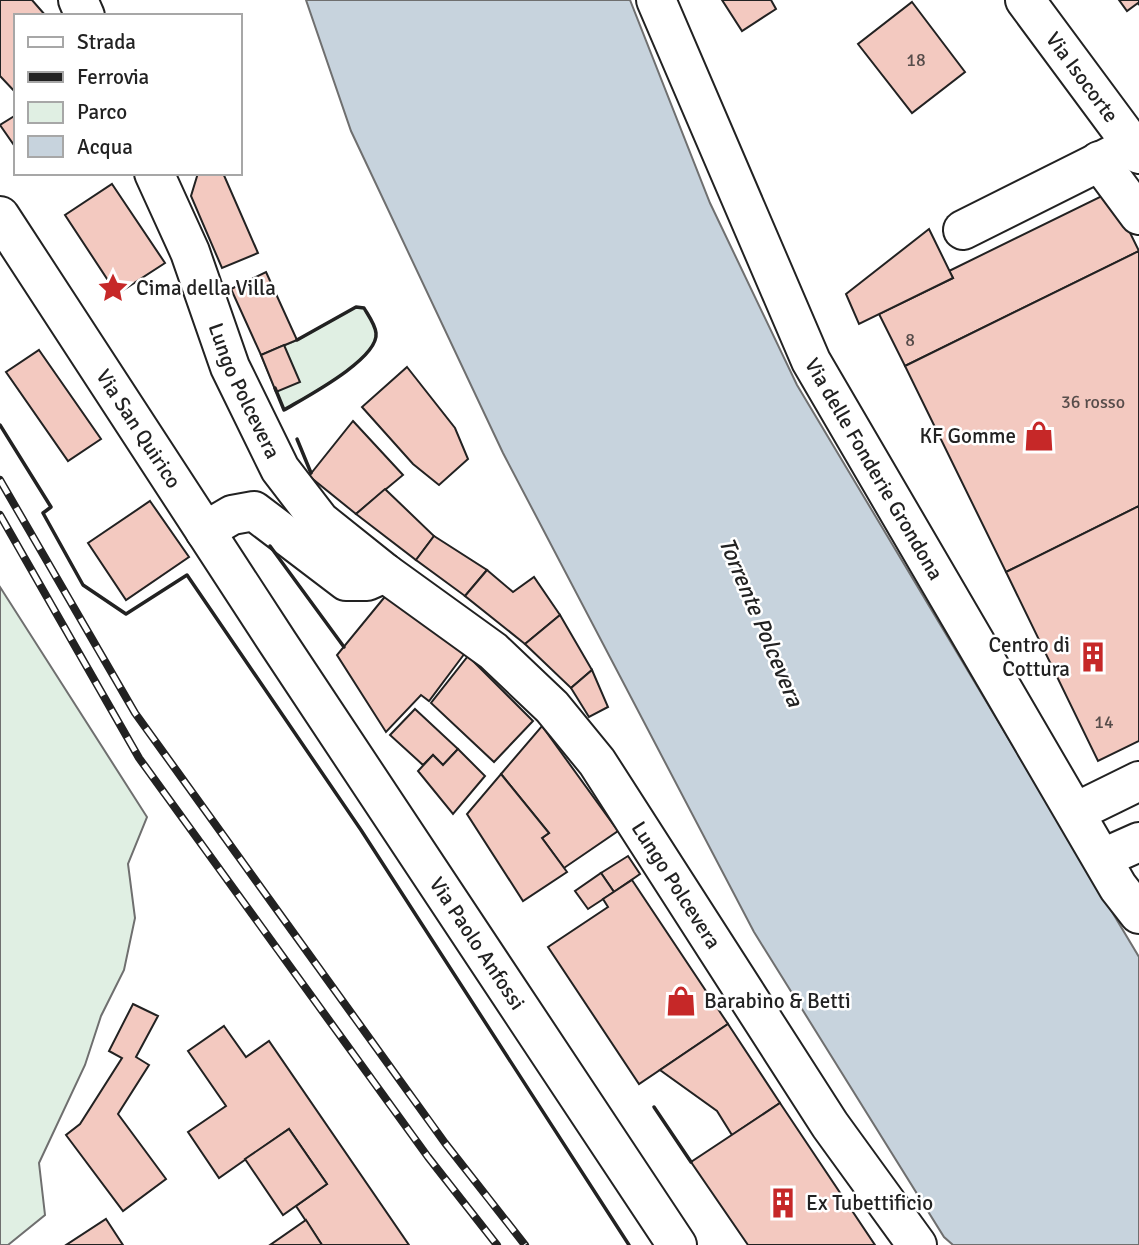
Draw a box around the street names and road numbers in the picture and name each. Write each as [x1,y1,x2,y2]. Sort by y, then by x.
street label: Via Isocorte [1040,27,1124,127]
street label: Lungo Polcevera [203,320,286,463]
street label: Via delle Fonderie Grondona [799,353,949,585]
street label: Via San Quirico [90,364,187,493]
street label: Lungo Polcevera [626,817,727,954]
street label: Via Paolo Anfossi [424,872,530,1015]

